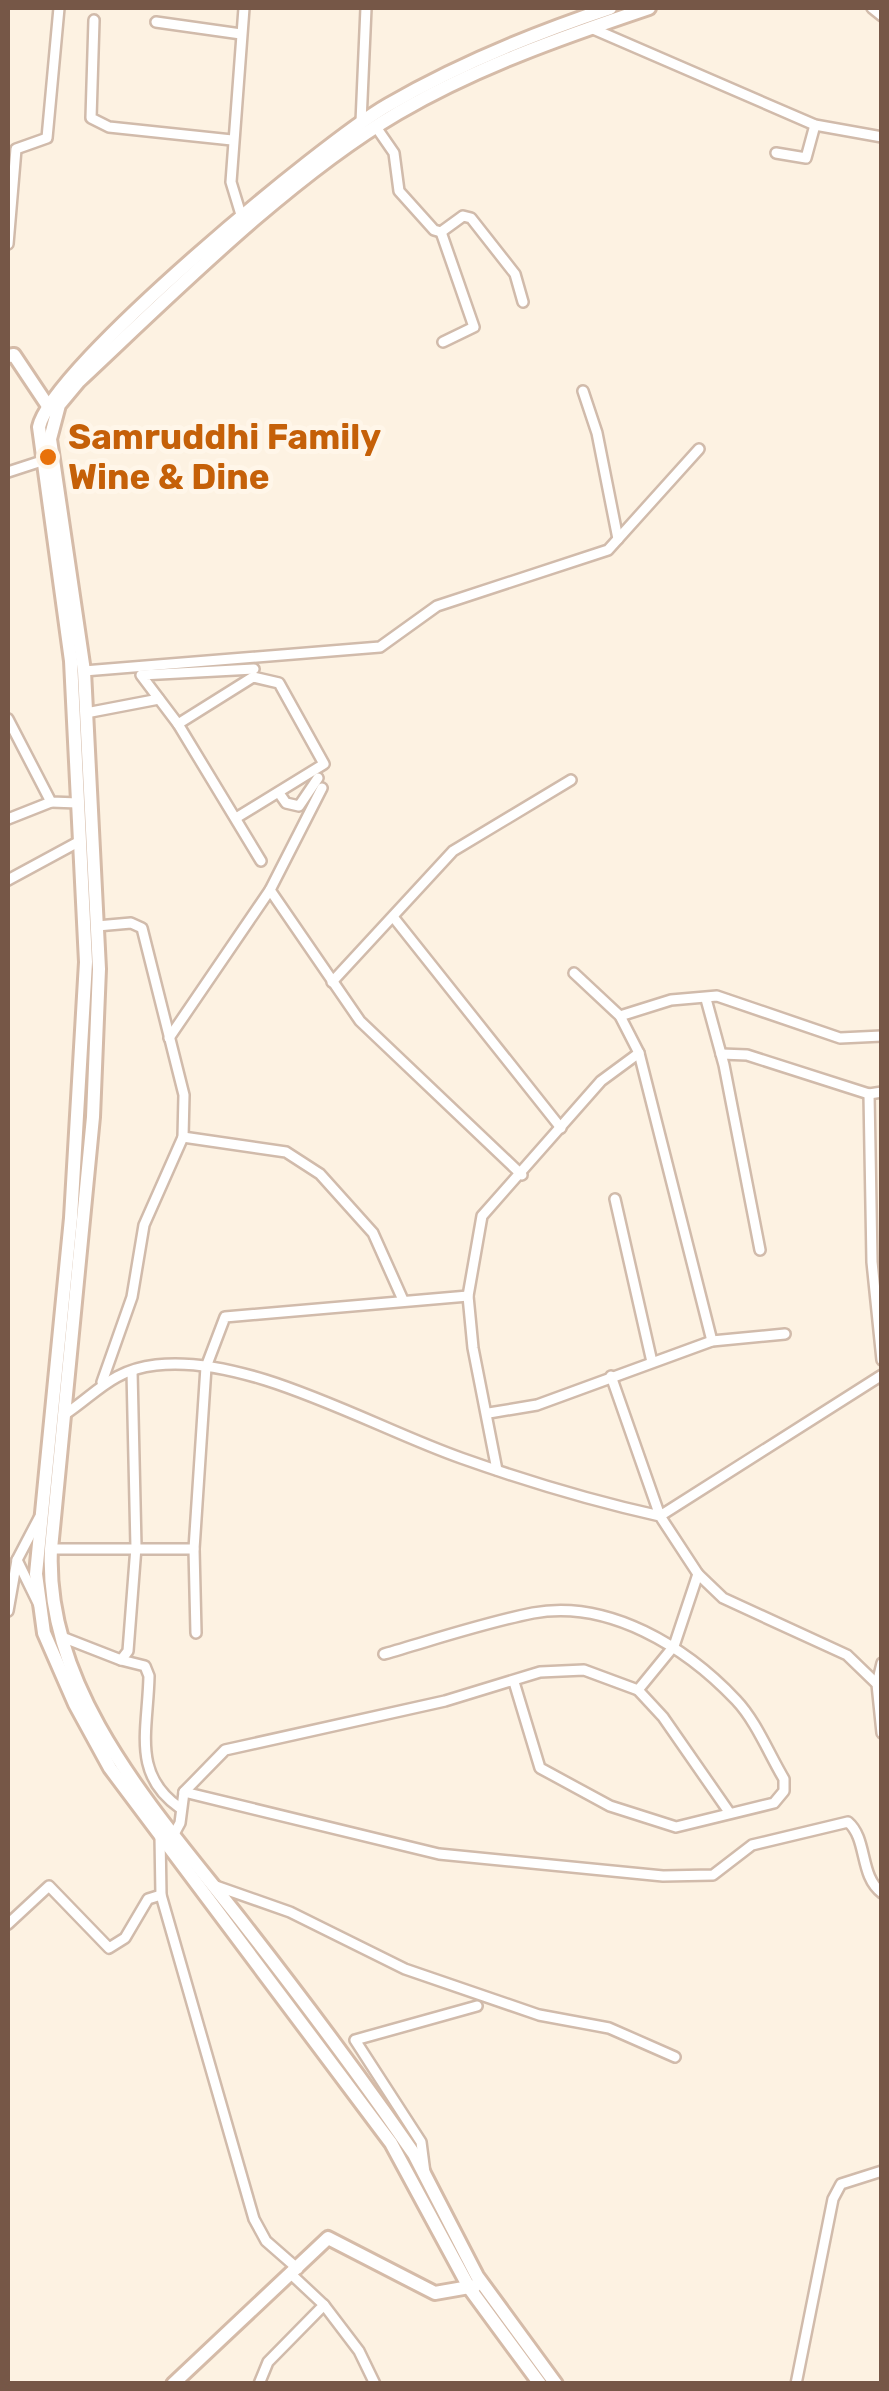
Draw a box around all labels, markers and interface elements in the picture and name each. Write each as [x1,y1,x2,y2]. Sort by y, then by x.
place label: Samruddhi Family Wine & Dine [68,416,381,498]
marker: Samruddhi Family Wine & Dine [37,446,59,468]

